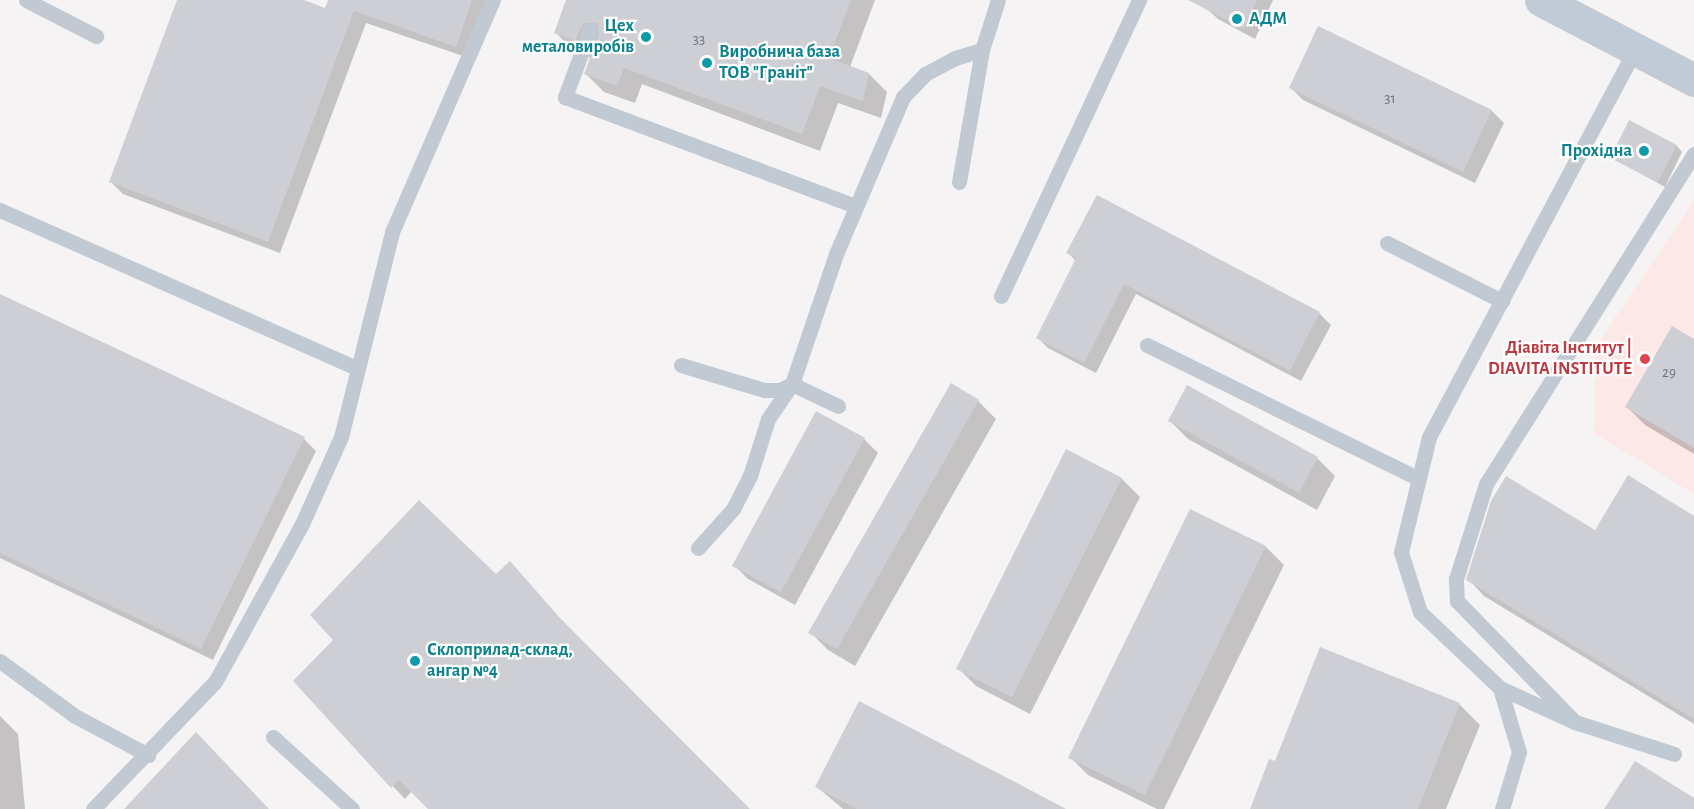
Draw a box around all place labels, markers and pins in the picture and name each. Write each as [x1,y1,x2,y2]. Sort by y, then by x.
place label: АДМ [1249,8,1287,30]
marker: АДМ [1230,12,1244,26]
place label: Цех металовиробів [522,16,634,58]
marker: Цех металовиробів [639,30,653,44]
place label: Виробнича база ТОВ "Граніт" [719,42,840,84]
marker: Виробнича база ТОВ "Граніт" [700,56,714,70]
place label: Прохідна [1561,140,1632,162]
marker: Прохідна [1637,144,1651,158]
place label: Діавіта Інститут | DIAVITA INSTITUTE [1488,338,1632,380]
marker: Діавіта Інститут | DIAVITA INSTITUTE [1636,350,1654,368]
place label: Склоприлад-склад, ангар №4 [427,640,573,682]
marker: Склоприлад-склад, ангар №4 [408,654,422,668]

